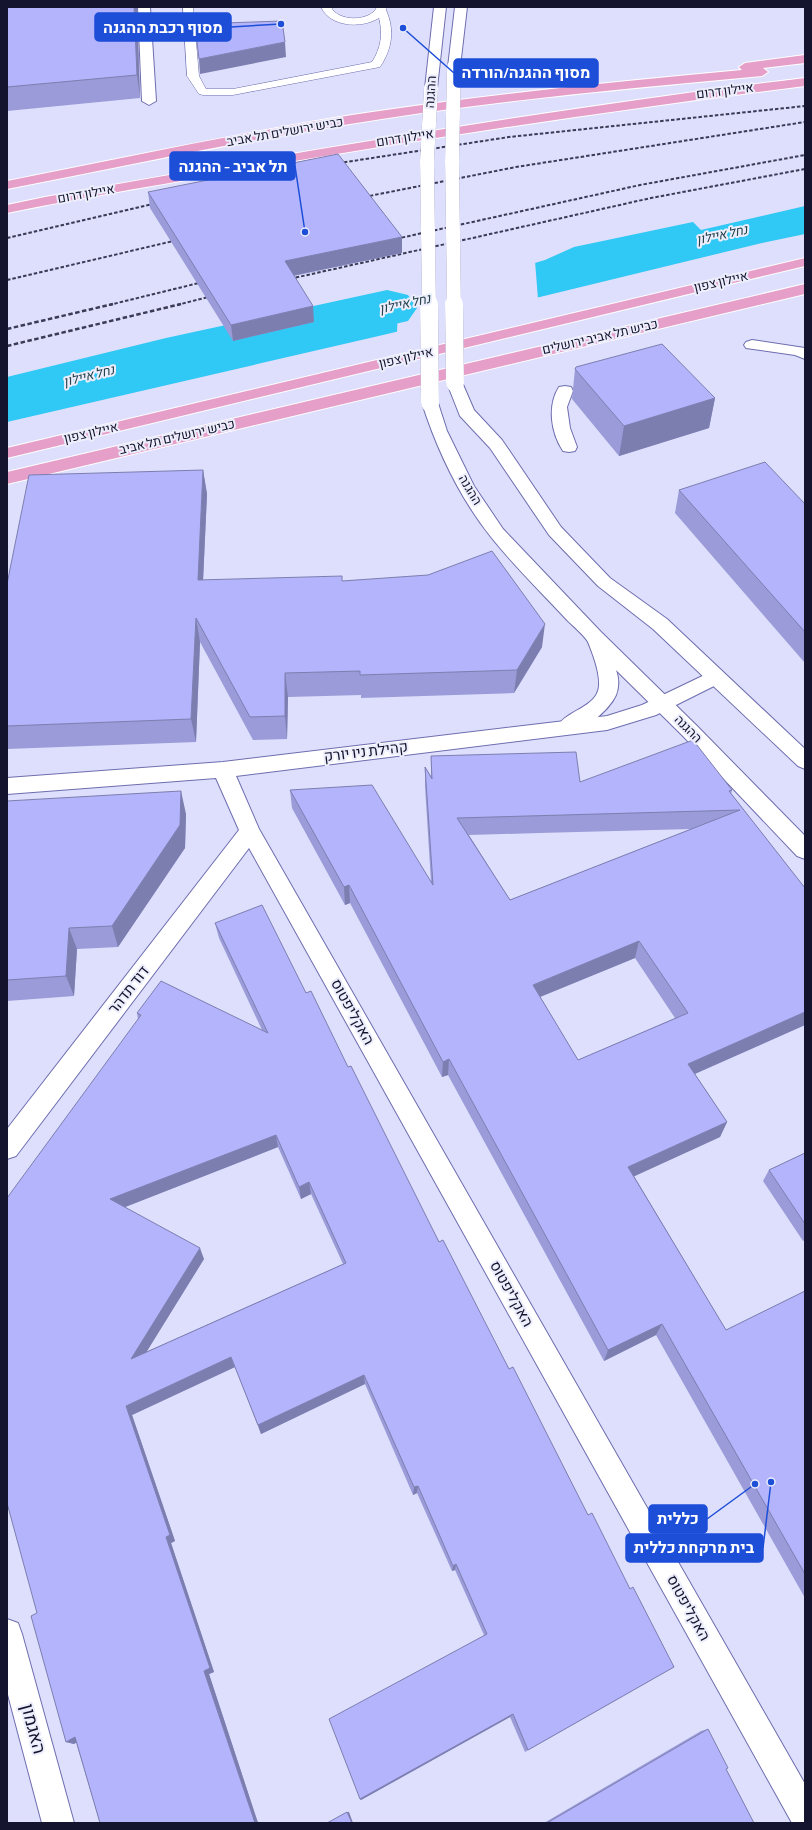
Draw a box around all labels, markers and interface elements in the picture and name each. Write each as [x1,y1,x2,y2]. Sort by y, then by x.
callout: מסוף רכבת ההגנה [95,13,231,41]
text: מסוף רכבת ההגנה [103,19,223,38]
callout: מסוף ההגנה/הורדה [454,59,598,87]
text: מסוף ההגנה/הורדה [462,64,590,83]
street label: ההגנה [422,75,440,109]
street label: איילון דרום [695,80,755,102]
street label: כביש ירושלים תל אביב [225,114,345,150]
street label: איילון דרום [375,126,435,150]
callout: תל אביב - ההגנה [170,152,295,180]
text: תל אביב - ההגנה [178,158,288,177]
street label: איילון דרום [56,181,116,207]
water label: נחל איילון [695,222,750,248]
street label: איילון צפון [692,268,750,296]
water label: נחל איילון [378,291,433,317]
street label: כביש תל אביב ירושלים [541,316,659,358]
street label: איילון צפון [377,344,435,372]
water label: נחל איילון [62,362,117,390]
street label: כביש ירושלים תל אביב [118,416,236,458]
street label: איילון צפון [62,419,120,447]
street label: ההגנה [455,472,485,508]
street label: ההגנה [671,712,705,746]
street label: קהילת ניו יורק [323,737,409,767]
street label: דוד תדהר [104,962,154,1018]
street label: האקליפטוס [326,976,378,1048]
street label: האקליפטוס [485,1258,537,1330]
callout: כללית [649,1505,707,1533]
text: כללית [657,1510,699,1529]
callout: בית מרקחת כללית [626,1534,763,1562]
text: בית מרקחת כללית [634,1539,755,1558]
street label: האקליפטוס [662,1572,714,1644]
street label: האגמון [16,1702,50,1756]

